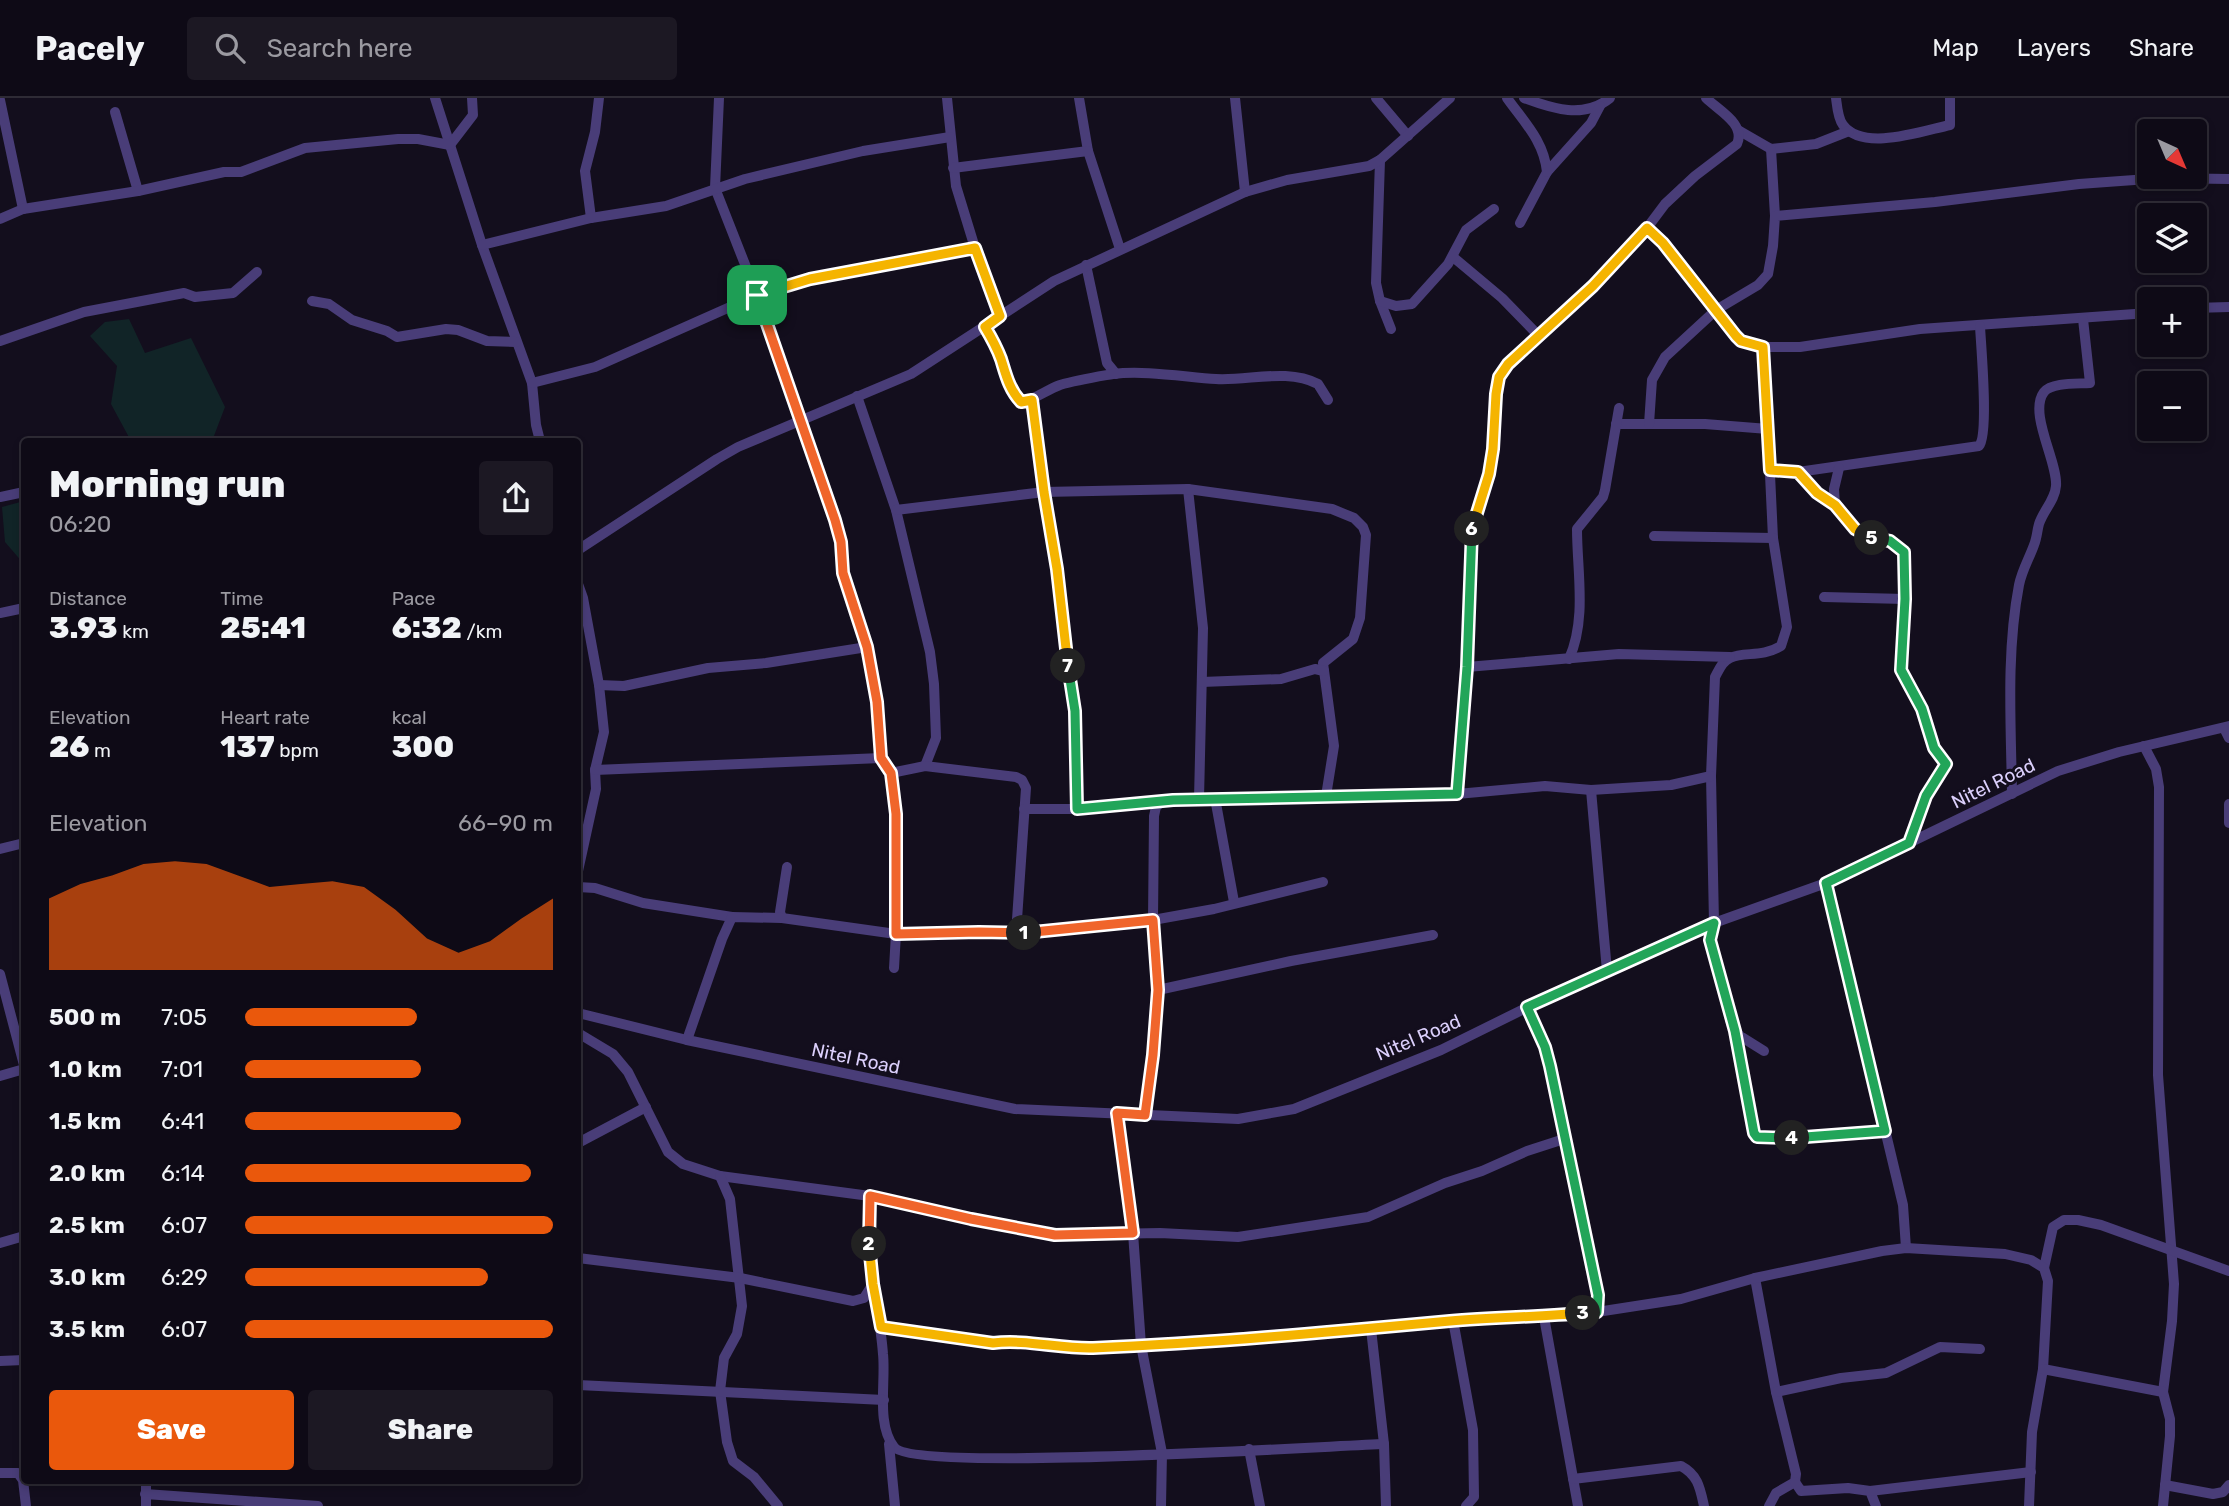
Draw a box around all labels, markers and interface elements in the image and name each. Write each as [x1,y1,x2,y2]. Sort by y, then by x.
search box [187,17,677,80]
text: Pacely [35,29,145,68]
icon: search [211,29,249,67]
text: Search here [267,33,412,64]
text: Map [1932,34,1979,62]
text: Layers [2017,34,2091,62]
text: Share [2129,34,2194,62]
north arrow [2137,119,2207,189]
map controls [2137,119,2207,441]
button: layers [2137,203,2207,273]
pin [727,265,787,325]
icon: arrive [738,276,776,314]
button: + [2137,287,2207,357]
button: − [2137,371,2207,441]
text: Morning run [49,461,286,507]
button: share [479,461,553,535]
text: 06:20 [49,510,111,538]
pin: 6 [1454,512,1490,546]
text: 6 [1465,517,1478,540]
pin: 5 [1854,520,1890,556]
text: 5 [1865,526,1878,549]
text: Distance [49,587,127,610]
text: Time [220,587,263,610]
text: Pace [392,587,435,610]
text: 3.93 [49,610,118,646]
text: 25:41 [220,610,306,646]
text: 6:32 [392,610,462,646]
text: km [118,620,149,643]
text: /km [462,620,502,643]
pin: 7 [1050,648,1086,684]
text: 7 [1062,654,1073,677]
text: Elevation [49,706,130,729]
text: Heart rate [220,706,310,729]
text: kcal [392,706,427,729]
text: 26 [49,729,89,765]
text: 137 [220,729,275,765]
text: 300 [392,729,454,765]
text: m [89,739,111,762]
text: bpm [275,739,319,762]
street label: Nitel Road [1948,753,2039,814]
text: Elevation [49,809,148,837]
text: 66–90 m [458,809,553,837]
pin: 1 [1006,916,1042,950]
text: 1 [1019,921,1028,944]
text: 500 m [49,1003,121,1031]
text: 7:05 [161,1003,207,1031]
street label: Nitel Road [1372,1009,1464,1066]
street label: Nitel Road [809,1038,902,1079]
text: 1.0 km [49,1055,122,1083]
text: 7:01 [161,1055,203,1083]
text: 1.5 km [49,1107,121,1135]
text: 6:41 [161,1107,204,1135]
pin: 4 [1774,1121,1810,1156]
text: 4 [1785,1126,1798,1149]
text: 2.0 km [49,1159,125,1187]
text: 6:14 [161,1159,205,1187]
text: 2.5 km [49,1211,125,1239]
text: 6:07 [161,1211,207,1239]
pin: 2 [852,1226,886,1262]
text: 2 [862,1232,875,1255]
text: 3.0 km [49,1263,126,1291]
text: 6:29 [161,1263,208,1291]
pin: 3 [1566,1296,1600,1330]
text: 3 [1576,1301,1589,1324]
text: 3.5 km [49,1315,125,1343]
text: 6:07 [161,1315,207,1343]
button: Save [49,1390,294,1470]
button: Share [308,1390,553,1470]

